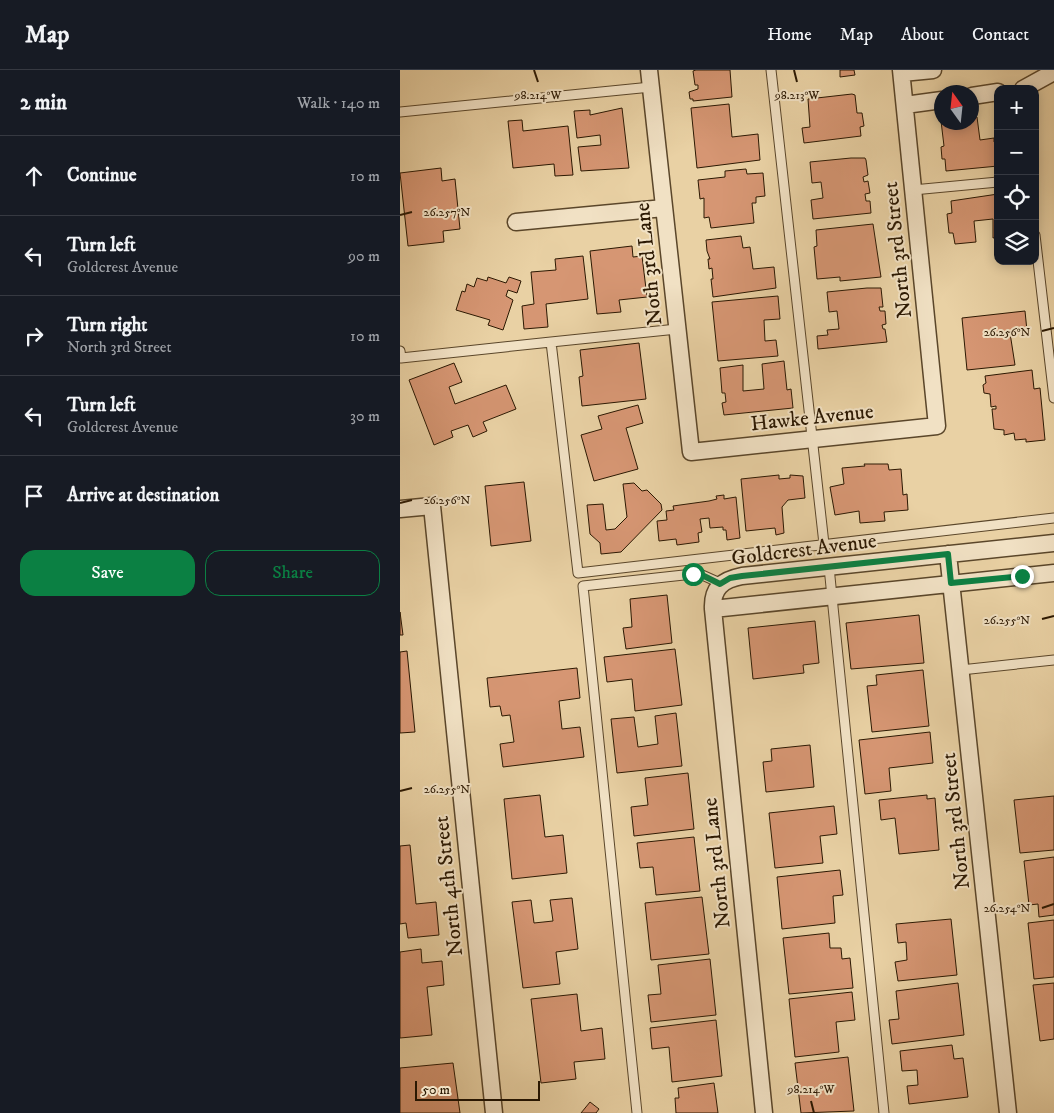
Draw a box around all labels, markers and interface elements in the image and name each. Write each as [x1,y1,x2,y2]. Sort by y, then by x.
text: Map [25,20,69,50]
text: Home [767,24,812,46]
text: Map [840,24,873,46]
text: About [901,24,944,46]
text: Contact [972,24,1029,46]
north arrow [934,85,979,130]
map controls [994,85,1039,265]
button: + [994,85,1039,130]
text: 98.214°W [514,88,562,103]
text: 98.213°W [774,88,820,103]
text: 2 min [20,90,67,116]
text: Walk · 140 m [297,93,380,113]
button: − [994,130,1039,175]
icon: ahead [20,162,48,190]
text: Continue [67,164,137,187]
text: 10 m [350,166,380,186]
button: locate [994,175,1039,220]
street label: North 3rd Street [878,180,918,320]
street label: Noth 3rd Lane [630,201,668,327]
text: 26.257°N [424,205,471,220]
button: layers [994,220,1039,265]
text: Turn left [67,234,136,257]
icon: left [20,242,48,270]
text: 90 m [348,246,380,266]
text: Goldcrest Avenue [67,257,178,277]
text: Turn right [67,314,147,337]
icon: right [20,322,48,350]
text: 26.256°N [984,325,1030,340]
text: 10 m [350,326,380,346]
text: North 3rd Street [67,337,172,357]
text: Turn left [67,394,136,417]
street label: Hawke Avenue [749,399,875,437]
icon: left [20,402,48,430]
text: 30 m [350,406,380,426]
text: Goldcrest Avenue [67,417,178,437]
icon: arrive [20,482,48,510]
text: Arrive at destination [67,484,219,507]
text: 26.256°N [424,493,470,508]
street label: Goldcrest Avenue [730,528,878,572]
button: Save [20,550,195,596]
button: Share [205,550,380,596]
route start [682,563,705,586]
route end [1011,565,1034,588]
text: 26.255°N [984,613,1030,628]
street label: North 3rd Street [936,751,976,891]
text: 26.255°N [424,782,470,797]
street label: North 3rd Lane [697,796,737,930]
street label: North 4th Street [429,814,469,957]
text: 26.254°N [984,901,1031,916]
scale bar [415,1078,540,1101]
text: 50 m [422,1081,450,1099]
text: 98.214°W [787,1082,835,1097]

